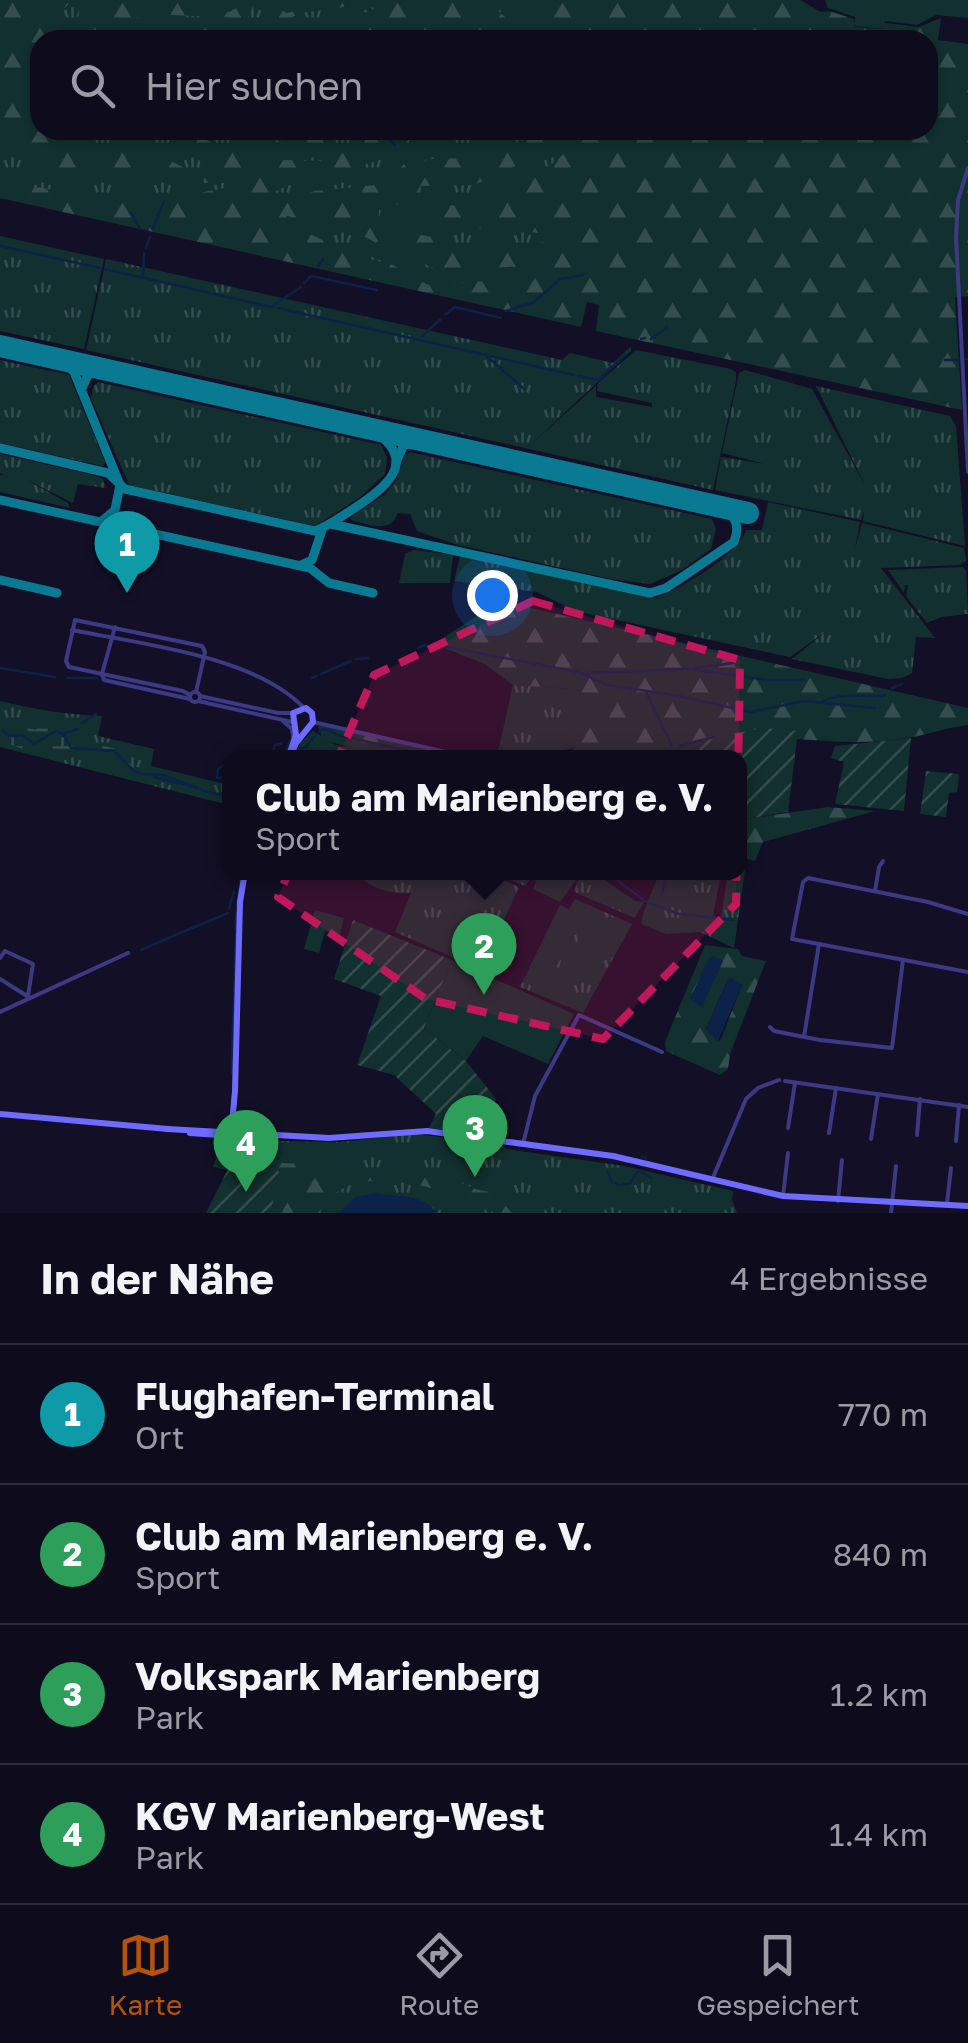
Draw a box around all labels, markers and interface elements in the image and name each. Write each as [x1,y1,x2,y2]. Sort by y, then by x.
search box [30,30,938,140]
icon: search [65,58,120,113]
text: Hier suchen [145,63,363,108]
pin: 1 [94,510,160,593]
your location [467,570,518,621]
popup [222,750,747,880]
text: Club am Marienberg e. V. [255,774,714,819]
text: Sport [255,819,341,857]
pin: 2 [452,912,516,995]
pin: 3 [442,1094,508,1177]
pin: 4 [214,1110,278,1192]
text: In der Nähe [40,1253,274,1303]
text: 4 Ergebnisse [730,1259,928,1297]
text: Flughafen-Terminal [135,1373,494,1418]
text: 1 [64,1395,81,1433]
text: 770 m [838,1395,928,1433]
text: Ort [135,1418,185,1456]
text: Club am Marienberg e. V. [135,1513,593,1558]
text: 2 [63,1535,82,1573]
text: 840 m [833,1535,928,1573]
text: Sport [135,1558,220,1596]
text: Volkspark Marienberg [135,1653,540,1698]
text: 3 [63,1675,82,1713]
text: 1.2 km [830,1675,928,1713]
text: Park [135,1698,204,1736]
text: KGV Marienberg-West [135,1793,545,1838]
text: 4 [62,1815,83,1853]
text: 1.4 km [829,1815,928,1853]
text: Park [135,1838,204,1876]
tab: Karte [109,1928,182,2021]
tab: Route [399,1928,479,2021]
tab: Gespeichert [696,1928,859,2021]

